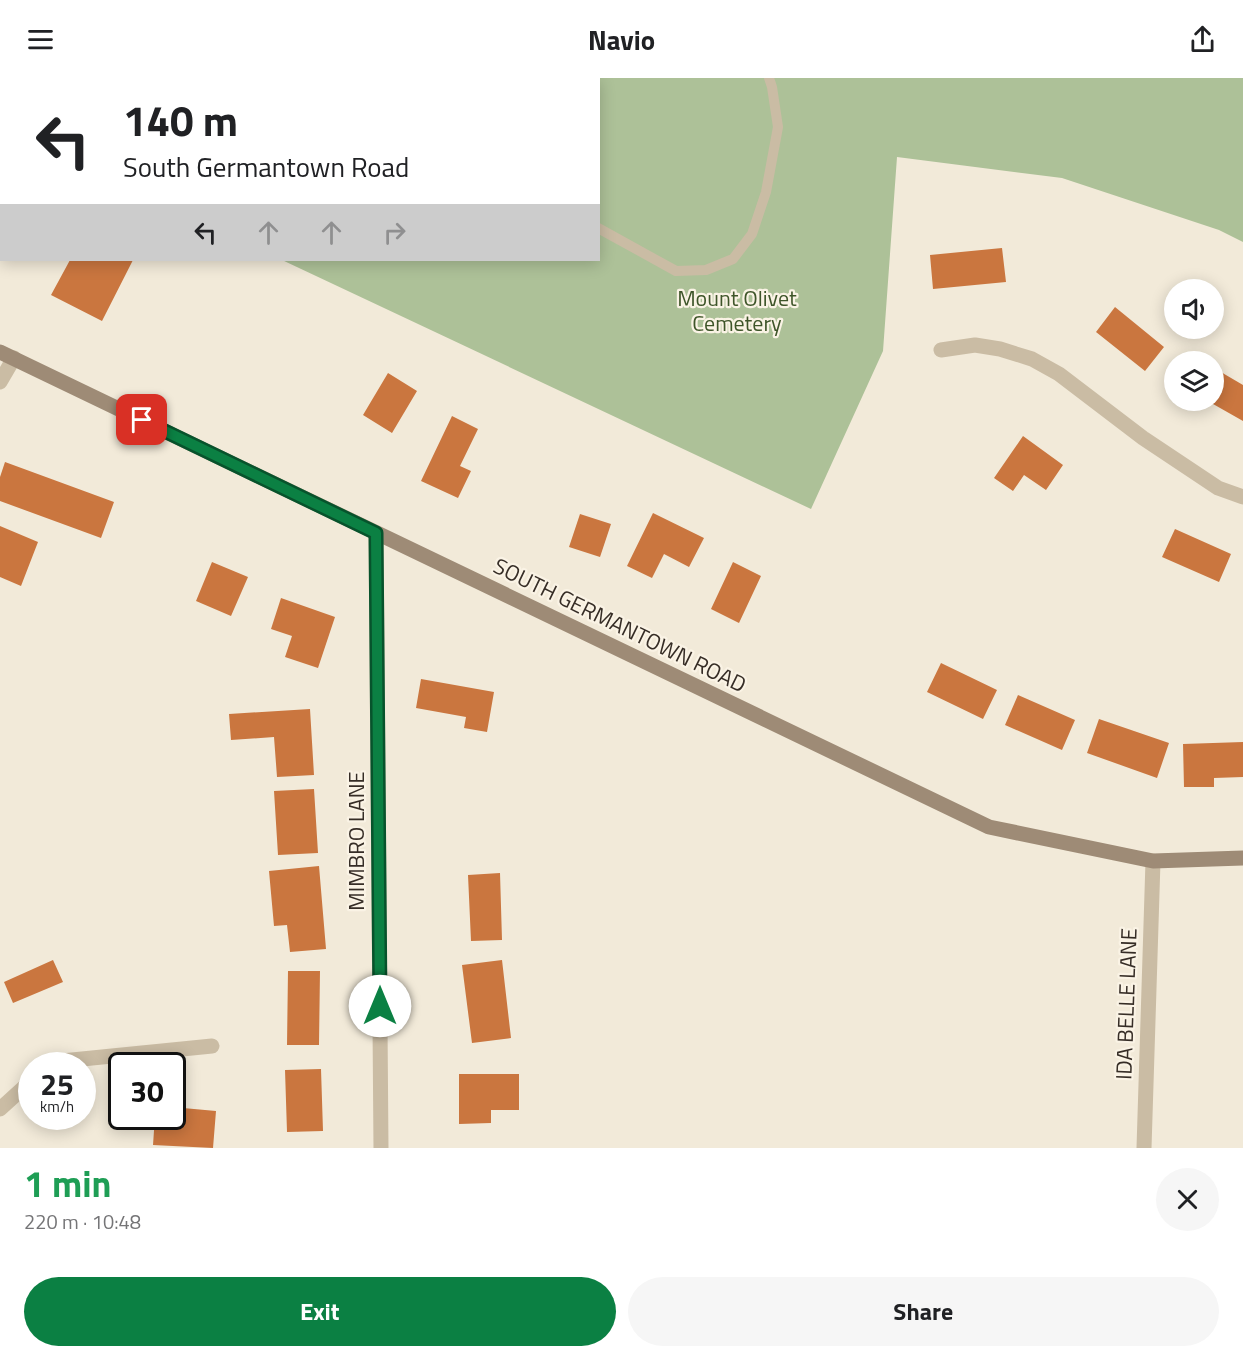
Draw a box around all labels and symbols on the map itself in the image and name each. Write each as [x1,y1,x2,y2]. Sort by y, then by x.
park label: Mount Olivet Cemetery [677,281,797,340]
pin [116,394,167,445]
street label: SOUTH GERMANTOWN ROAD [488,549,752,701]
street label: MIMBRO LANE [339,771,373,911]
street label: IDA BELLE LANE [1106,928,1146,1080]
position arrow [348,974,412,1038]
speed limit sign: 30 [108,1052,186,1130]

